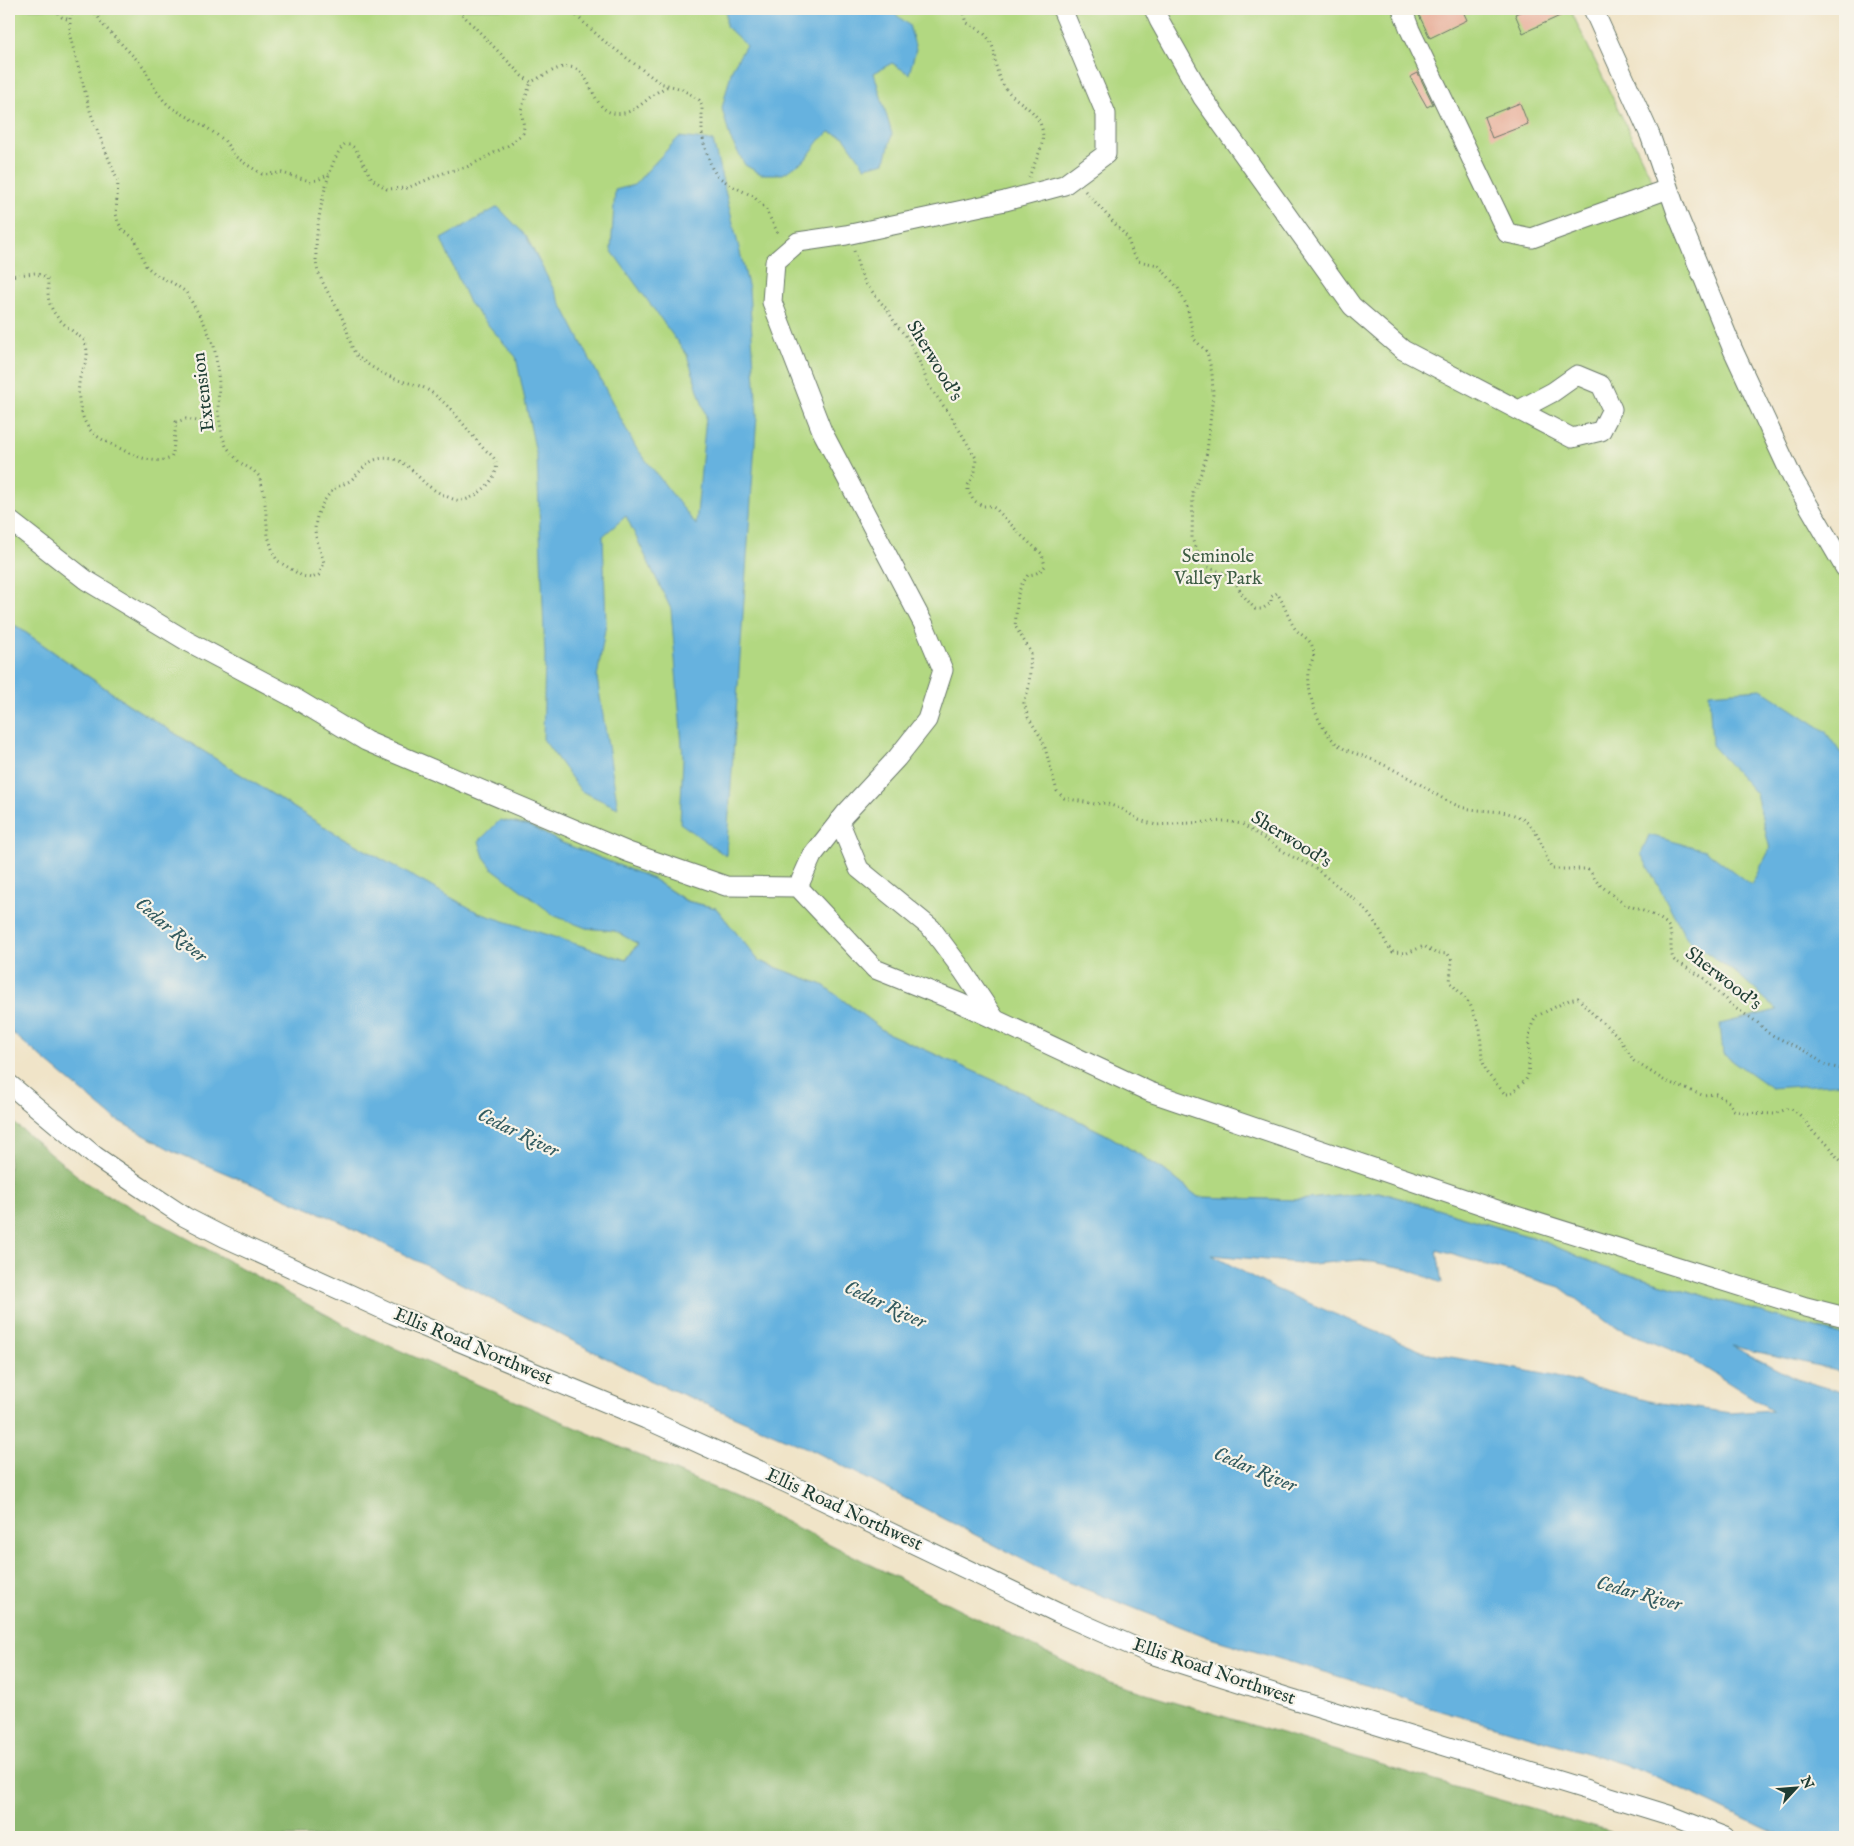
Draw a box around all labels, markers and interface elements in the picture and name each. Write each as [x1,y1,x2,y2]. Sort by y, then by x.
street label: Sherwood's [900,316,968,406]
street label: Extension [187,351,221,433]
park label: Seminole Valley Park [1173,545,1263,591]
street label: Sherwood's [1246,806,1336,874]
water label: Cedar River [130,892,213,969]
street label: Sherwood's [1680,942,1766,1016]
water label: Cedar River [473,1103,564,1164]
water label: Cedar River [840,1275,931,1335]
street label: Ellis Road Northwest [390,1303,557,1392]
water label: Cedar River [1210,1441,1301,1499]
street label: Ellis Road Northwest [762,1463,927,1557]
water label: Cedar River [1593,1571,1686,1618]
street label: Ellis Road Northwest [1130,1633,1299,1711]
north arrow [1772,1764,1822,1814]
text: N [1796,1772,1818,1792]

